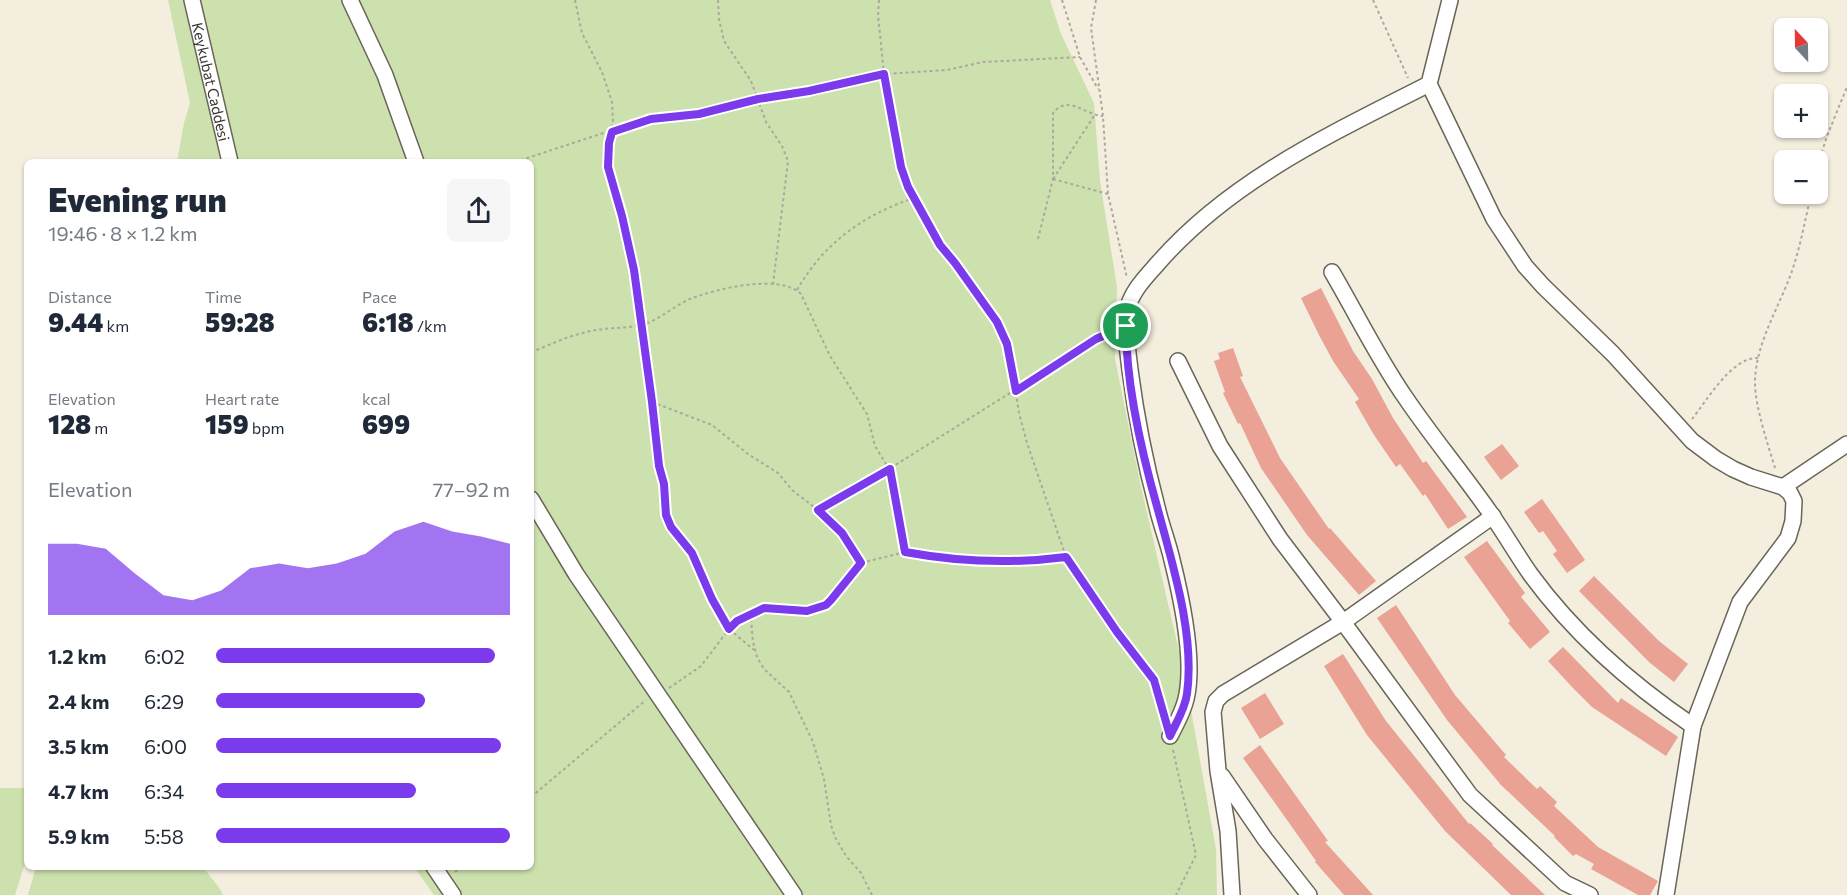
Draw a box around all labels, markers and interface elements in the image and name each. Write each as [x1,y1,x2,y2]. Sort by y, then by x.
north arrow [1774,18,1828,72]
map controls [1774,18,1828,204]
street label: Keykubat Caddesi [189,21,234,143]
button: + [1774,84,1828,138]
button: − [1774,150,1828,204]
text: Evening run [48,178,227,219]
button: share [447,179,510,242]
text: 19:46 · 8 × 1.2 km [48,221,198,245]
text: Distance [48,287,112,306]
text: Time [205,287,242,306]
text: Pace [362,287,397,306]
pin [1100,300,1151,351]
text: 9.44 [48,306,103,337]
text: 59:28 [205,306,275,337]
text: 6:18 [362,306,414,337]
icon: arrive [1109,309,1142,342]
text: km [103,316,129,335]
text: /km [414,316,447,335]
text: Elevation [48,389,116,408]
text: Heart rate [205,389,279,408]
text: kcal [362,389,391,408]
text: 128 [48,408,91,439]
text: 159 [205,408,249,439]
text: 699 [362,408,410,439]
text: m [91,418,108,437]
text: bpm [249,418,285,437]
text: Elevation [48,477,133,501]
text: 77–92 m [433,477,510,501]
text: 1.2 km [48,644,106,668]
text: 6:02 [144,644,185,668]
text: 2.4 km [48,689,110,713]
text: 6:29 [144,689,184,713]
text: 3.5 km [48,734,109,758]
text: 6:00 [144,734,187,758]
text: 4.7 km [48,779,109,803]
text: 6:34 [144,779,184,803]
text: 5.9 km [48,824,110,848]
text: 5:58 [144,824,184,848]

